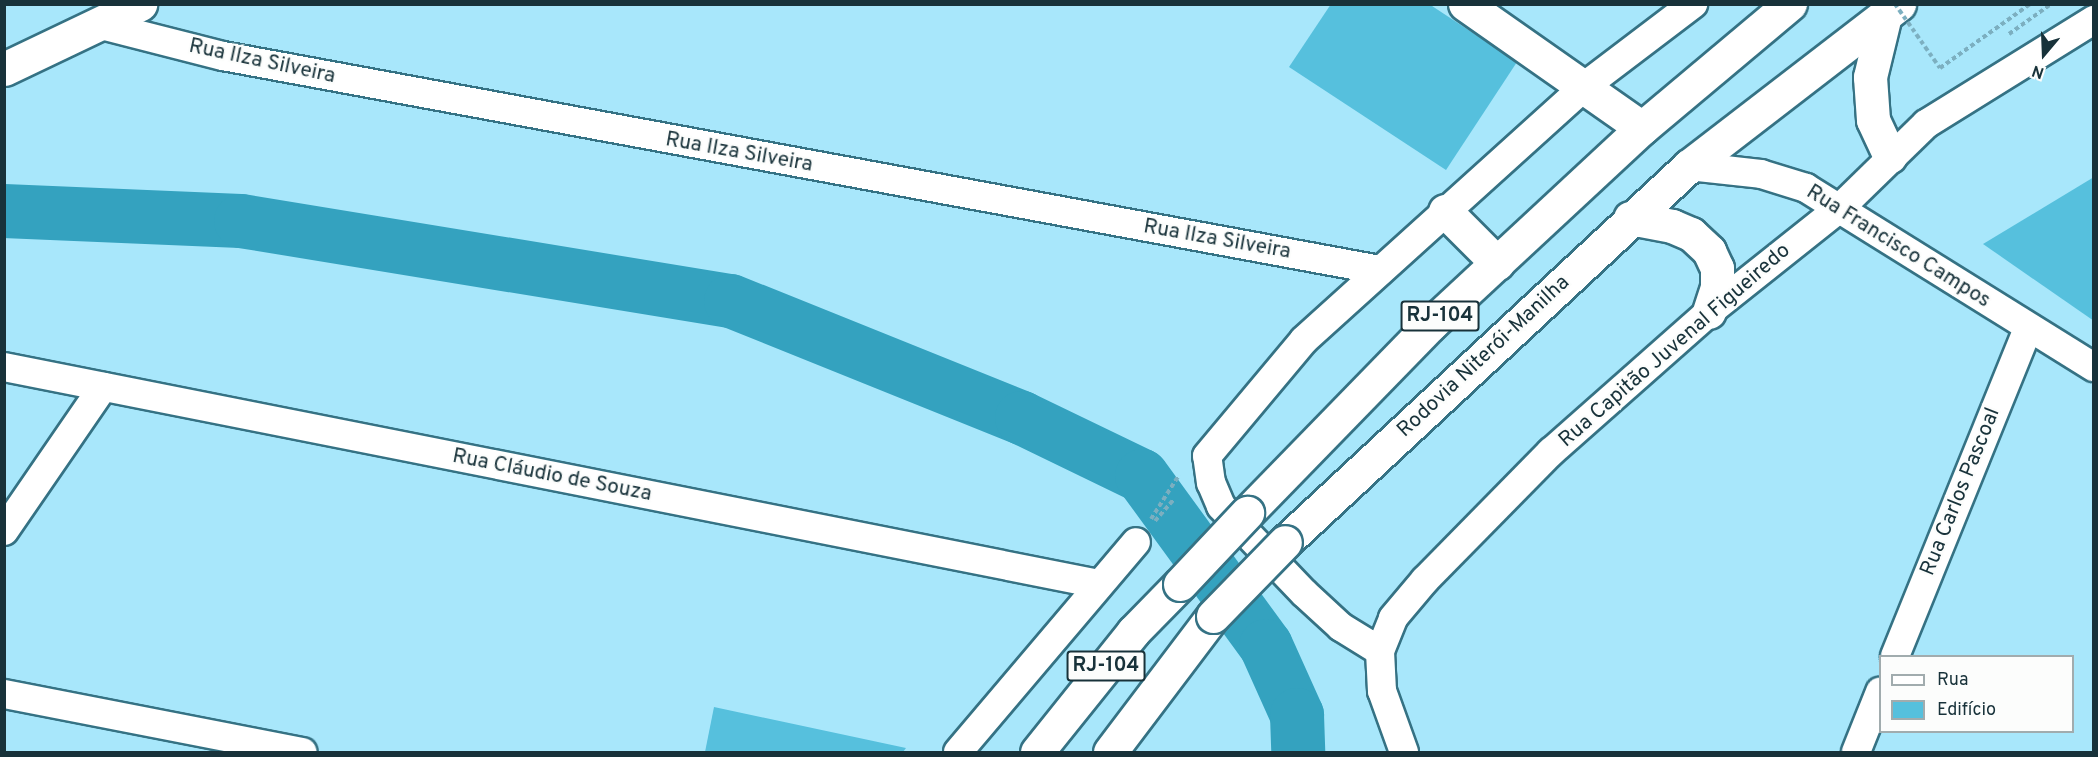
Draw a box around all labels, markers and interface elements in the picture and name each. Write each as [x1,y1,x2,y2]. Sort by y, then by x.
north arrow [2014,24,2074,84]
street label: Rua Ilza Silveira [186,34,338,90]
text: N [2029,60,2047,82]
street label: Rua Ilza Silveira [663,128,815,178]
street label: Rua Francisco Campos [1801,180,1995,314]
street label: Rua Ilza Silveira [1141,215,1293,265]
street label: Rua Capitão Juvenal Figueiredo [1554,239,1796,453]
street label: Rodovia Niterói-Manilha [1393,271,1575,443]
road number: RJ-104 [1400,299,1480,333]
street label: Rua Carlos Pascoal [1916,404,2006,580]
street label: Rua Cláudio de Souza [450,444,654,508]
road number: RJ-104 [1066,649,1146,683]
legend [1879,655,2074,733]
text: Rua [1937,669,1968,692]
text: Edifício [1937,699,1996,722]

